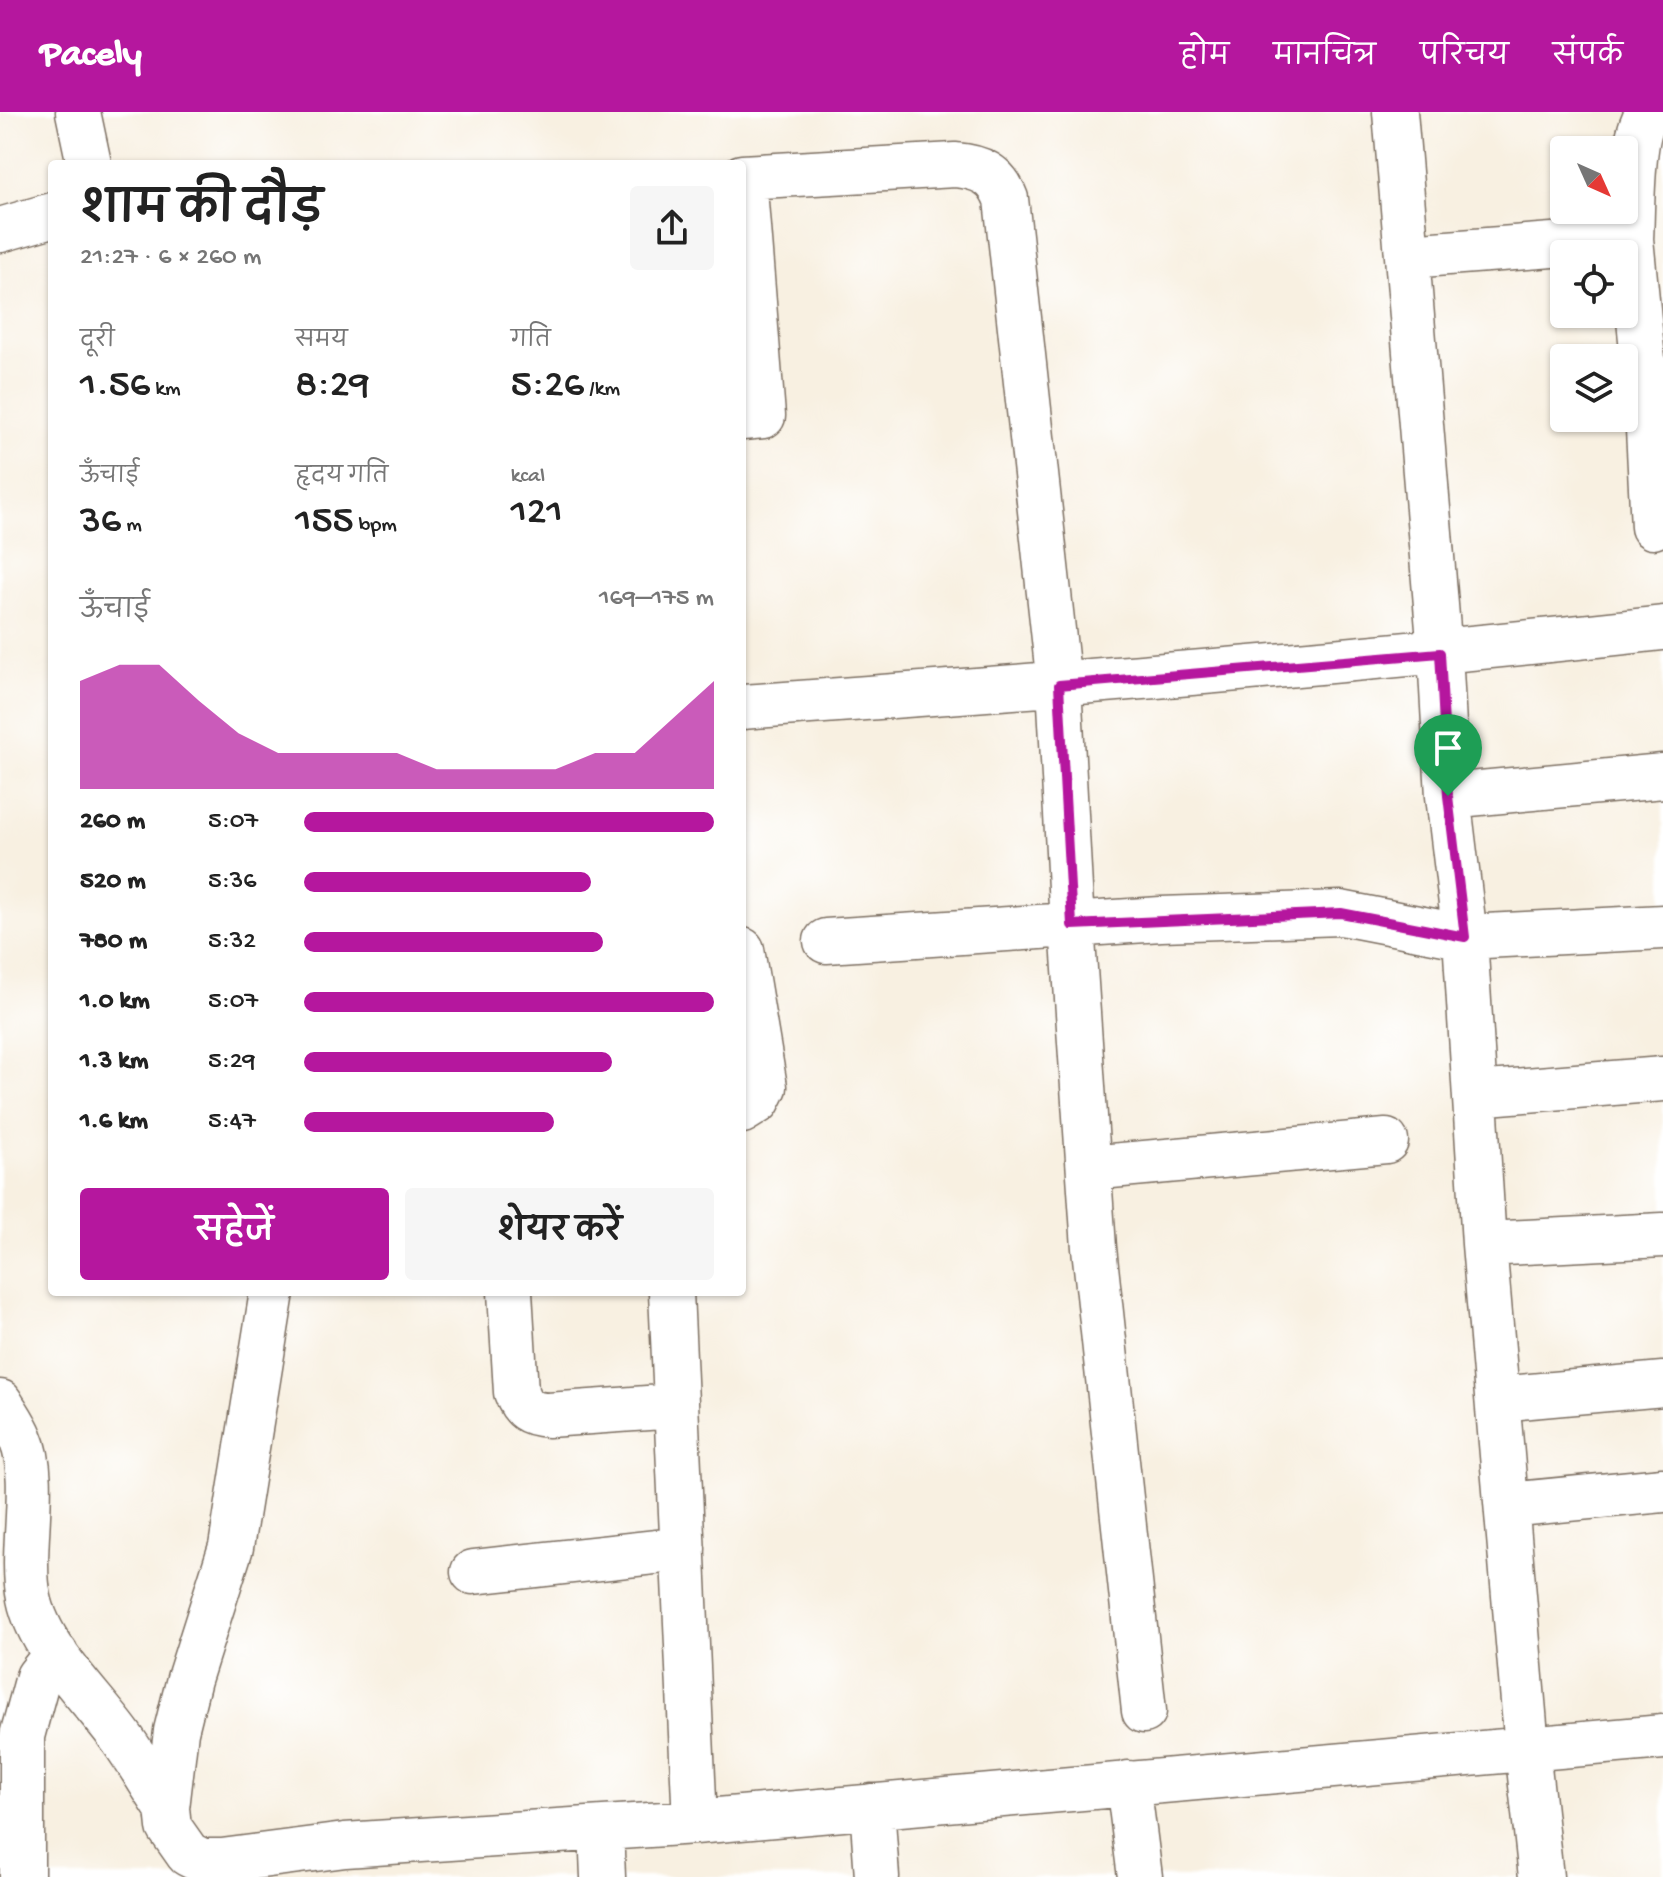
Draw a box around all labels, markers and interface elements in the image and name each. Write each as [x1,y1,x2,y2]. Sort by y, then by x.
text: Pacely [40,34,142,78]
text: होम [1180,42,1229,75]
text: मानचित्र [1273,42,1376,75]
text: परिचय [1420,42,1509,75]
text: संपर्क [1553,42,1623,75]
north arrow [1550,136,1638,224]
map controls [1550,136,1638,432]
button: share [630,186,714,270]
text: शाम की दौड़ [80,187,323,239]
button: locate [1550,240,1638,328]
text: 21:27 · 6 × 260 m [80,243,262,274]
text: दूरी [80,329,115,355]
text: समय [295,329,348,355]
text: गति [511,329,551,355]
button: layers [1550,344,1638,432]
text: 1.56 [80,363,150,410]
text: 8:29 [295,363,369,410]
text: 5:26 [511,363,584,410]
text: km [150,377,181,403]
text: /km [584,377,620,403]
text: kcal [511,464,545,490]
text: ऊँचाई [80,465,139,491]
text: हृदय गति [295,465,388,491]
text: 121 [511,490,563,537]
text: 36 [80,499,121,546]
text: 155 [295,499,354,546]
text: m [121,513,142,539]
text: bpm [354,513,397,539]
text: 169–175 m [599,584,714,615]
text: ऊँचाई [80,597,150,628]
pin [1414,714,1482,796]
icon: arrive [1426,726,1470,770]
text: 260 m [80,807,145,838]
text: 5:07 [208,807,258,838]
text: 520 m [80,867,146,898]
text: 5:36 [208,867,257,898]
text: 780 m [80,927,147,958]
text: 5:32 [208,927,256,958]
text: 1.0 km [80,987,150,1018]
text: 5:07 [208,987,258,1018]
text: 1.3 km [80,1047,148,1078]
text: 5:29 [208,1047,256,1078]
text: 1.6 km [80,1107,148,1138]
text: 5:47 [208,1107,256,1138]
button: सहेजें [80,1188,389,1280]
button: शेयर करें [405,1188,714,1280]

